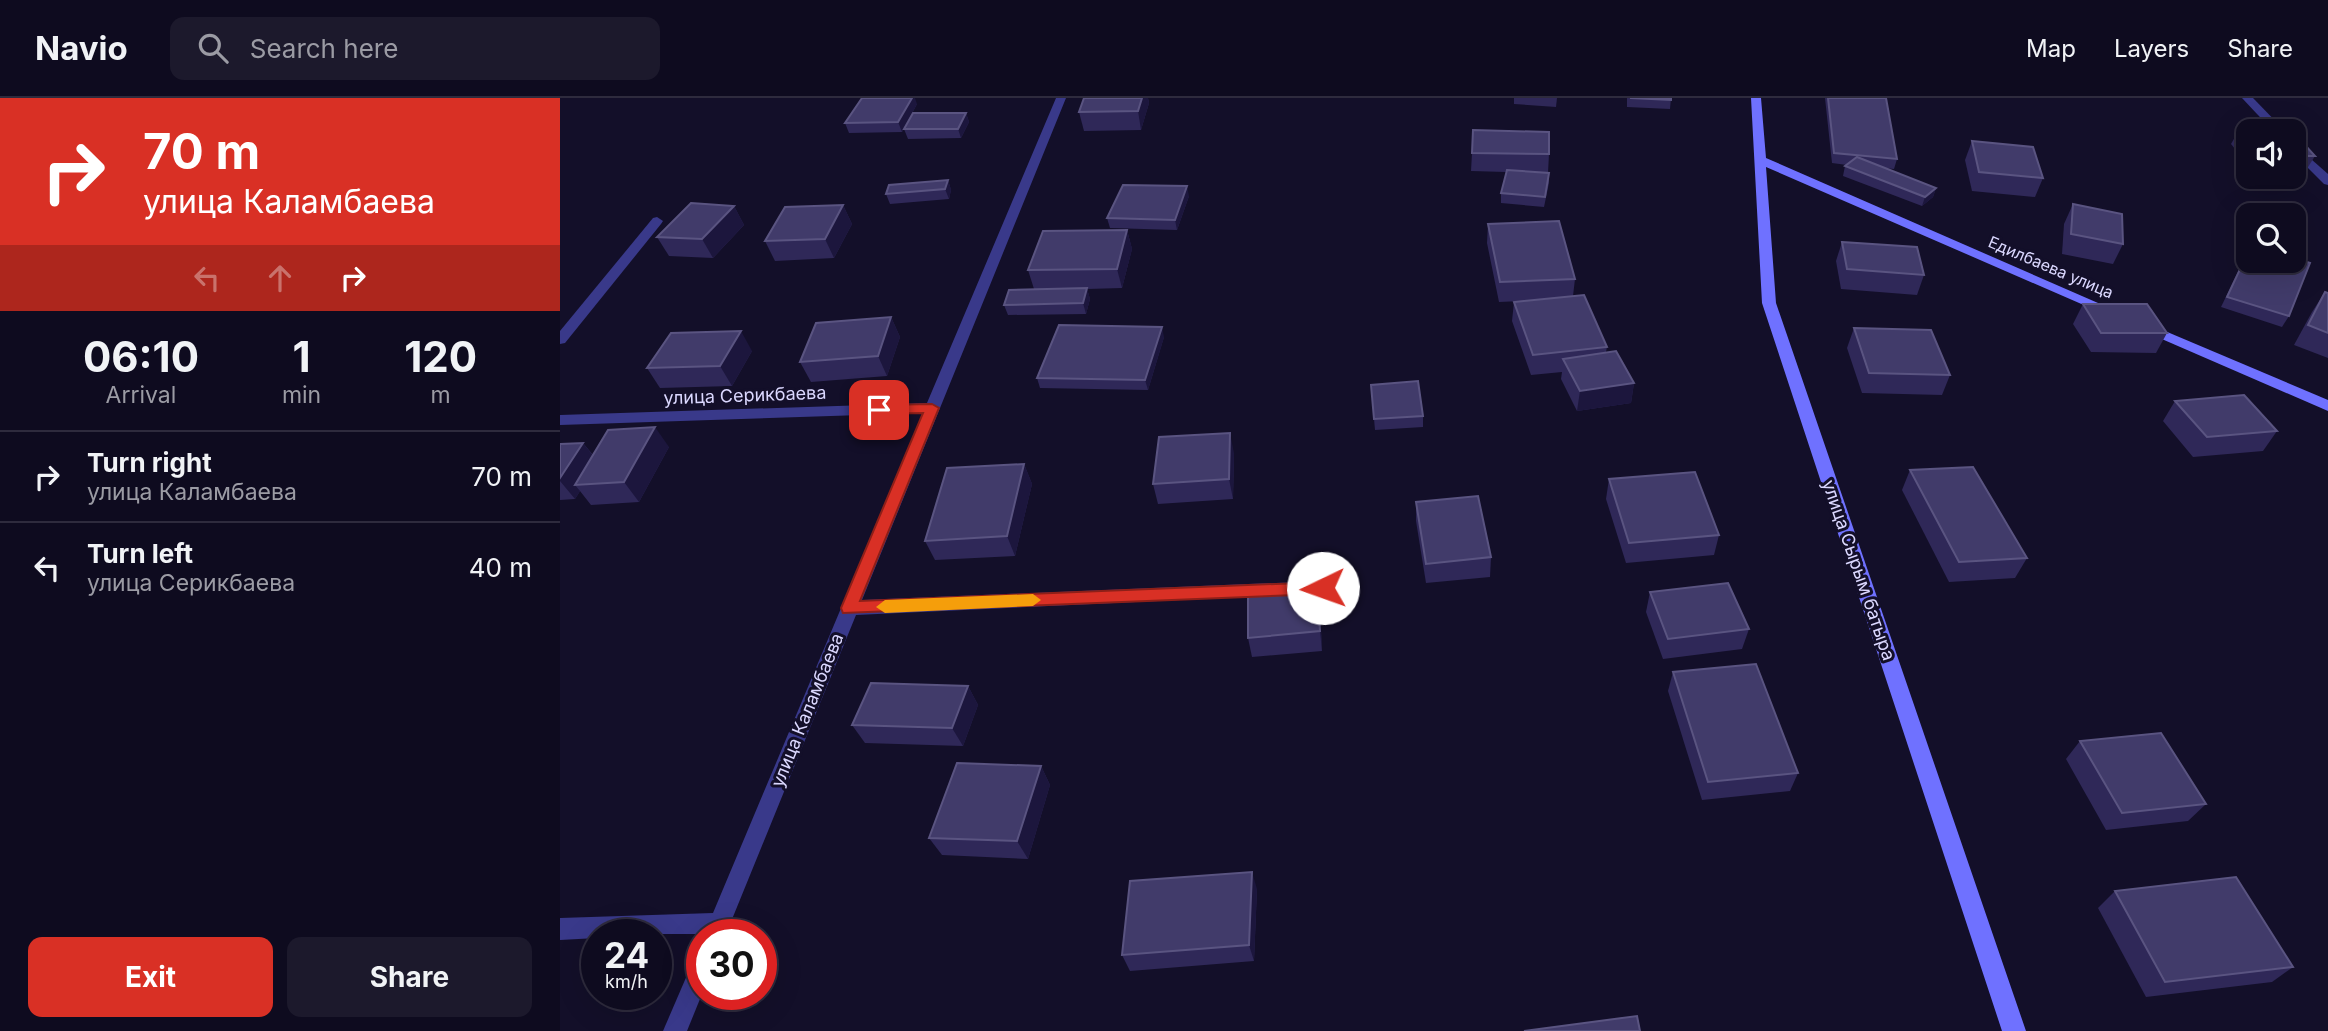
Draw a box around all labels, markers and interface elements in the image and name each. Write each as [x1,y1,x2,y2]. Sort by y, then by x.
search box [170,17,660,80]
text: Navio [35,28,128,68]
icon: search [194,29,232,67]
text: Search here [250,33,398,64]
text: Map [2026,34,2076,63]
text: Layers [2114,34,2189,63]
text: Share [2227,34,2293,63]
map controls [2236,119,2306,273]
button: sound [2236,119,2306,189]
text: 70 m [143,122,260,181]
icon: right [28,126,119,217]
text: улица Каламбаева [143,182,435,221]
button: search [2236,203,2306,273]
street label: Едилбаева улица [1985,232,2117,302]
icon: left [188,259,226,297]
icon: ahead [261,259,299,297]
icon: right [334,259,372,297]
text: 06:10 [83,331,199,382]
text: 1 [293,331,311,382]
text: 120 [404,331,477,382]
pin [849,380,909,440]
text: Arrival [106,381,176,409]
text: min [282,381,321,409]
text: m [431,381,451,409]
street label: улица Серикбаева [663,382,827,408]
icon: arrive [860,391,898,429]
text: Turn right [87,447,212,478]
icon: right [28,458,66,496]
text: 70 m [471,461,532,492]
street label: улица Сырым батыра [1818,477,1900,663]
text: улица Каламбаева [87,478,297,506]
text: Turn left [87,538,193,569]
icon: left [28,549,66,587]
position arrow [1286,551,1360,625]
text: 40 m [469,552,532,583]
text: улица Серикбаева [87,569,295,597]
street label: улица Каламбаева [766,630,848,790]
speed limit sign: 30 [686,919,777,1010]
text: 24 [604,934,649,976]
button: Exit [28,937,273,1017]
button: Share [287,937,532,1017]
text: km/h [605,971,648,992]

